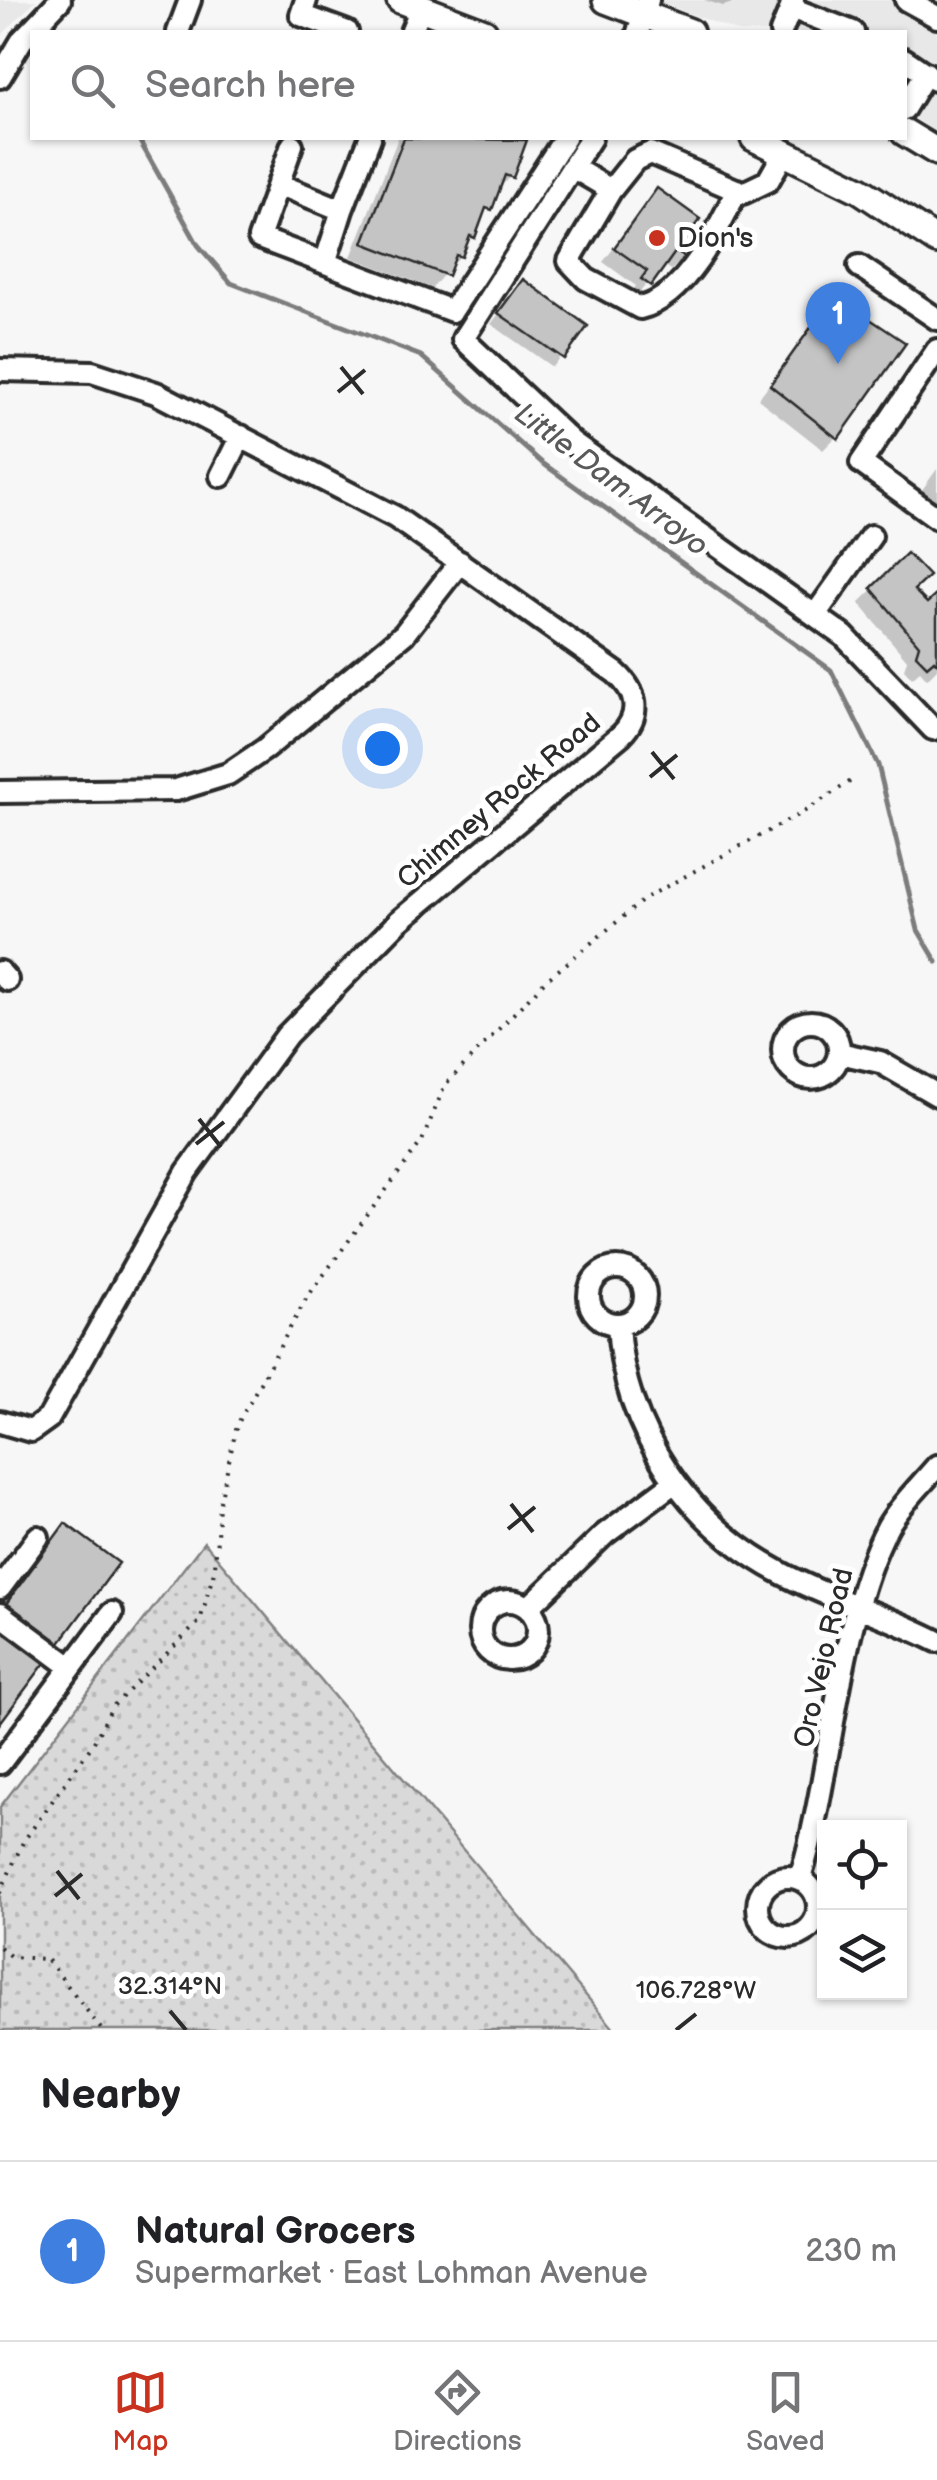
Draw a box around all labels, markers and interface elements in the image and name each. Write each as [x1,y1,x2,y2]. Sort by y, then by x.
search box [30,30,907,140]
icon: search [65,58,120,113]
text: Search here [145,63,356,108]
place label: Dion's [677,222,753,255]
marker: Dion's [646,227,668,249]
pin: 1 [806,282,870,364]
water label: Little Dam Arroyo [507,396,715,564]
street label: Chimney Rock Road [391,706,607,896]
your location [357,723,408,774]
street label: Oro Vejo Road [787,1565,861,1751]
map controls [817,1820,907,2000]
button: locate [817,1820,907,1910]
button: layers [817,1910,907,2000]
text: 32.314°N [118,1971,222,2002]
text: 106.728°W [636,1975,756,2006]
text: Nearby [40,2070,180,2121]
text: Natural Grocers [135,2209,416,2254]
text: 1 [66,2232,79,2271]
text: 230 m [805,2232,897,2271]
text: Supermarket · East Lohman Avenue [135,2254,648,2293]
tab: Map [112,2365,169,2458]
tab: Directions [393,2365,522,2458]
tab: Saved [746,2365,825,2458]

